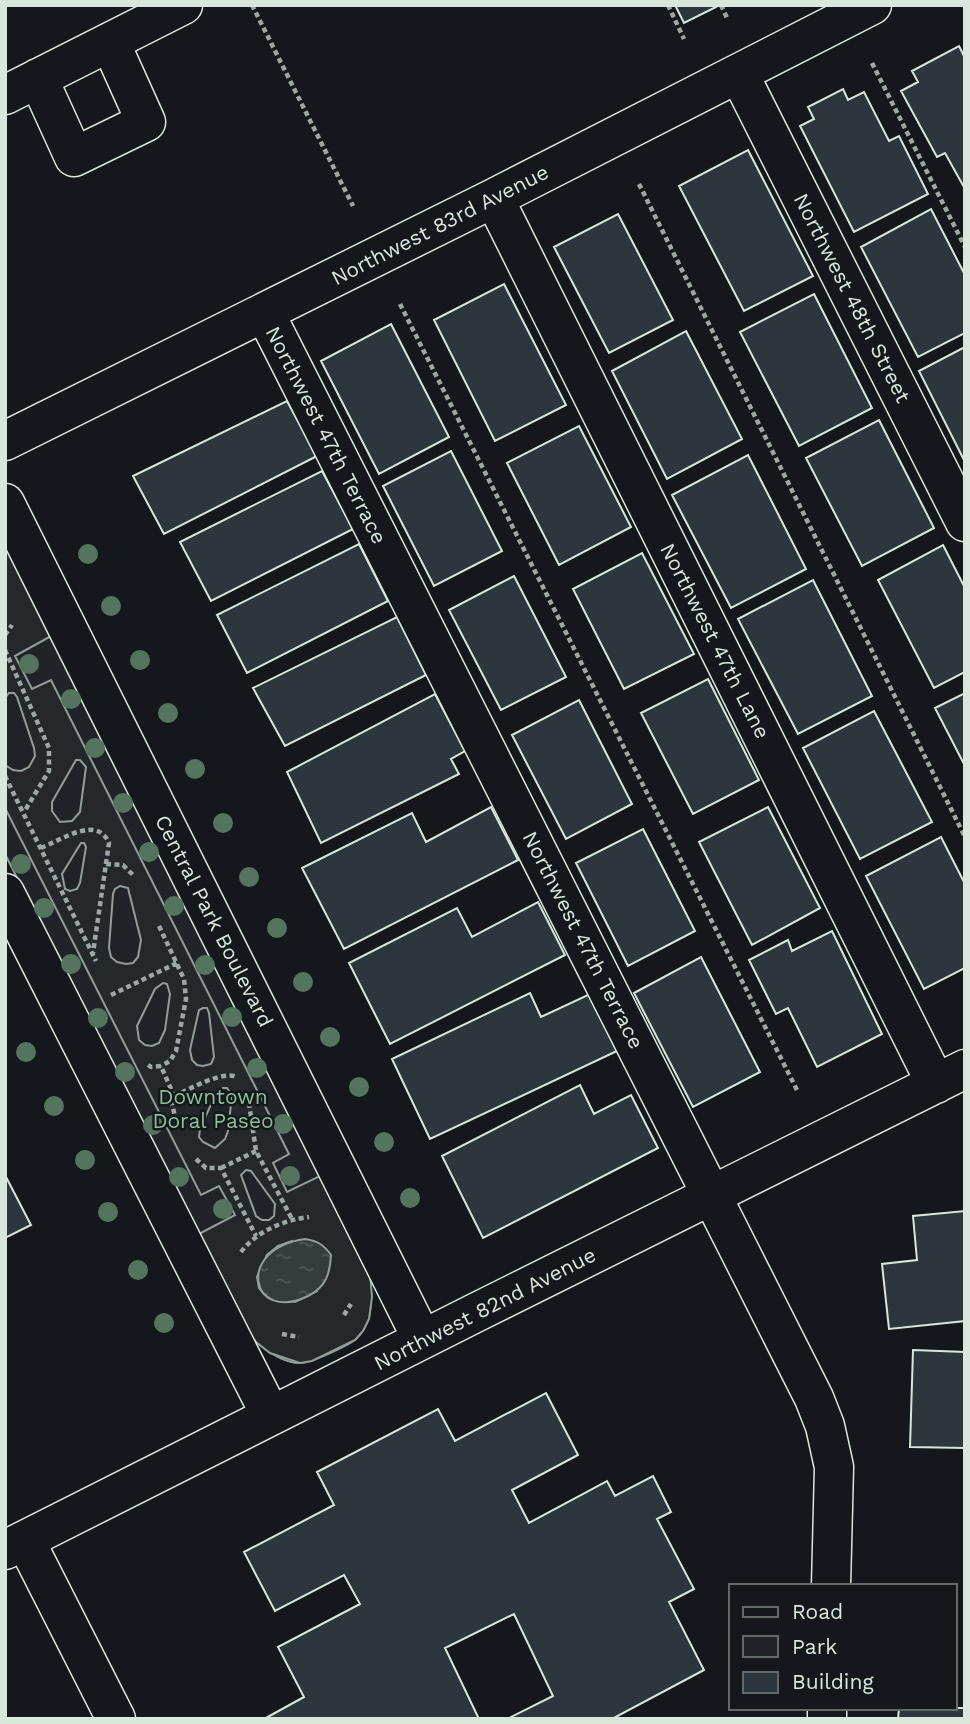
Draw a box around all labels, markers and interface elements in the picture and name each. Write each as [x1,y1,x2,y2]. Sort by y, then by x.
street label: Northwest 83rd Avenue [327,159,553,290]
street label: Northwest 48th Street [789,189,916,407]
street label: Northwest 47th Terrace [261,322,392,548]
street label: Northwest 47th Lane [655,539,776,743]
street label: Central Park Boulevard [150,811,279,1031]
street label: Northwest 47th Terrace [518,827,649,1053]
park label: Downtown Doral Paseo [152,1084,274,1133]
street label: Northwest 82nd Avenue [370,1242,600,1375]
legend [729,1584,956,1710]
text: Road [792,1599,843,1624]
text: Park [792,1634,837,1659]
text: Building [792,1669,874,1694]

